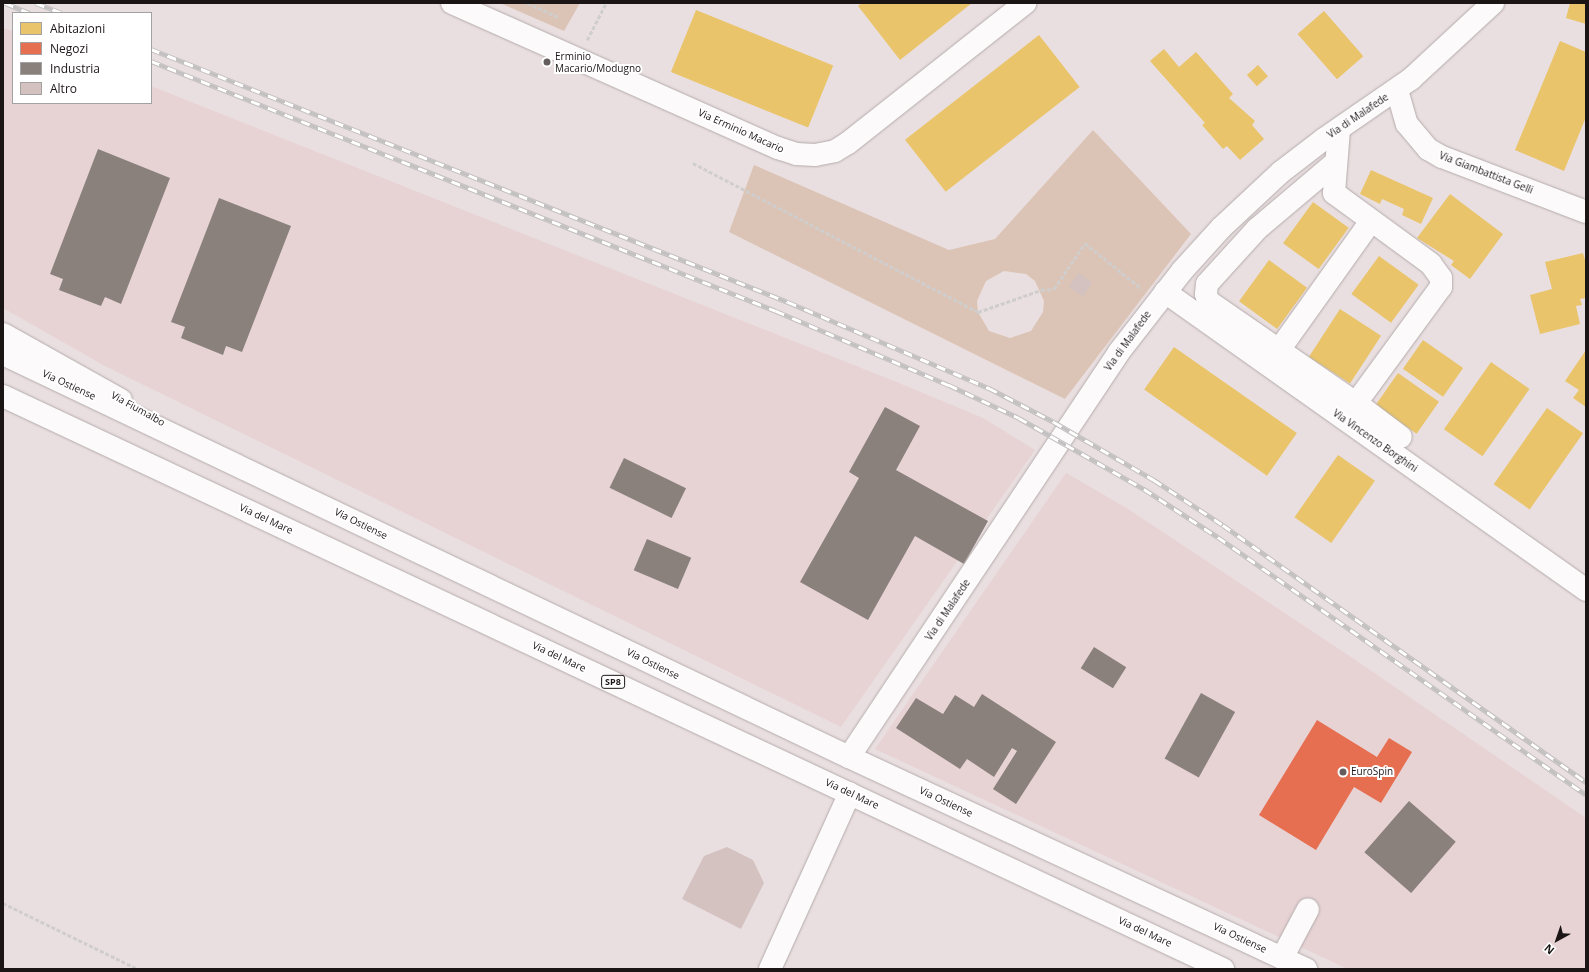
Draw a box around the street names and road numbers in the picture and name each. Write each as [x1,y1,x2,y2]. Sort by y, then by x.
street label: Via di Malafede [1325,91,1391,141]
street label: Via Erminio Macario [696,107,786,155]
street label: Via Giambattista Gelli [1437,150,1535,196]
street label: Via di Malafede [1102,309,1154,373]
street label: Via Ostiense [40,367,98,403]
street label: Via Fiumalbo [109,389,167,429]
street label: Via Vincenzo Borghini [1330,407,1420,475]
street label: Via del Mare [237,501,295,537]
street label: Via Ostiense [333,506,389,542]
street label: Via di Malafede [923,577,973,643]
street label: Via del Mare [530,639,588,675]
street label: Via Ostiense [625,646,681,682]
road number: SP8 [601,675,625,689]
street label: Via del Mare [823,776,881,812]
street label: Via Ostiense [917,784,975,820]
street label: Via del Mare [1116,914,1174,950]
street label: Via Ostiense [1211,920,1269,956]

